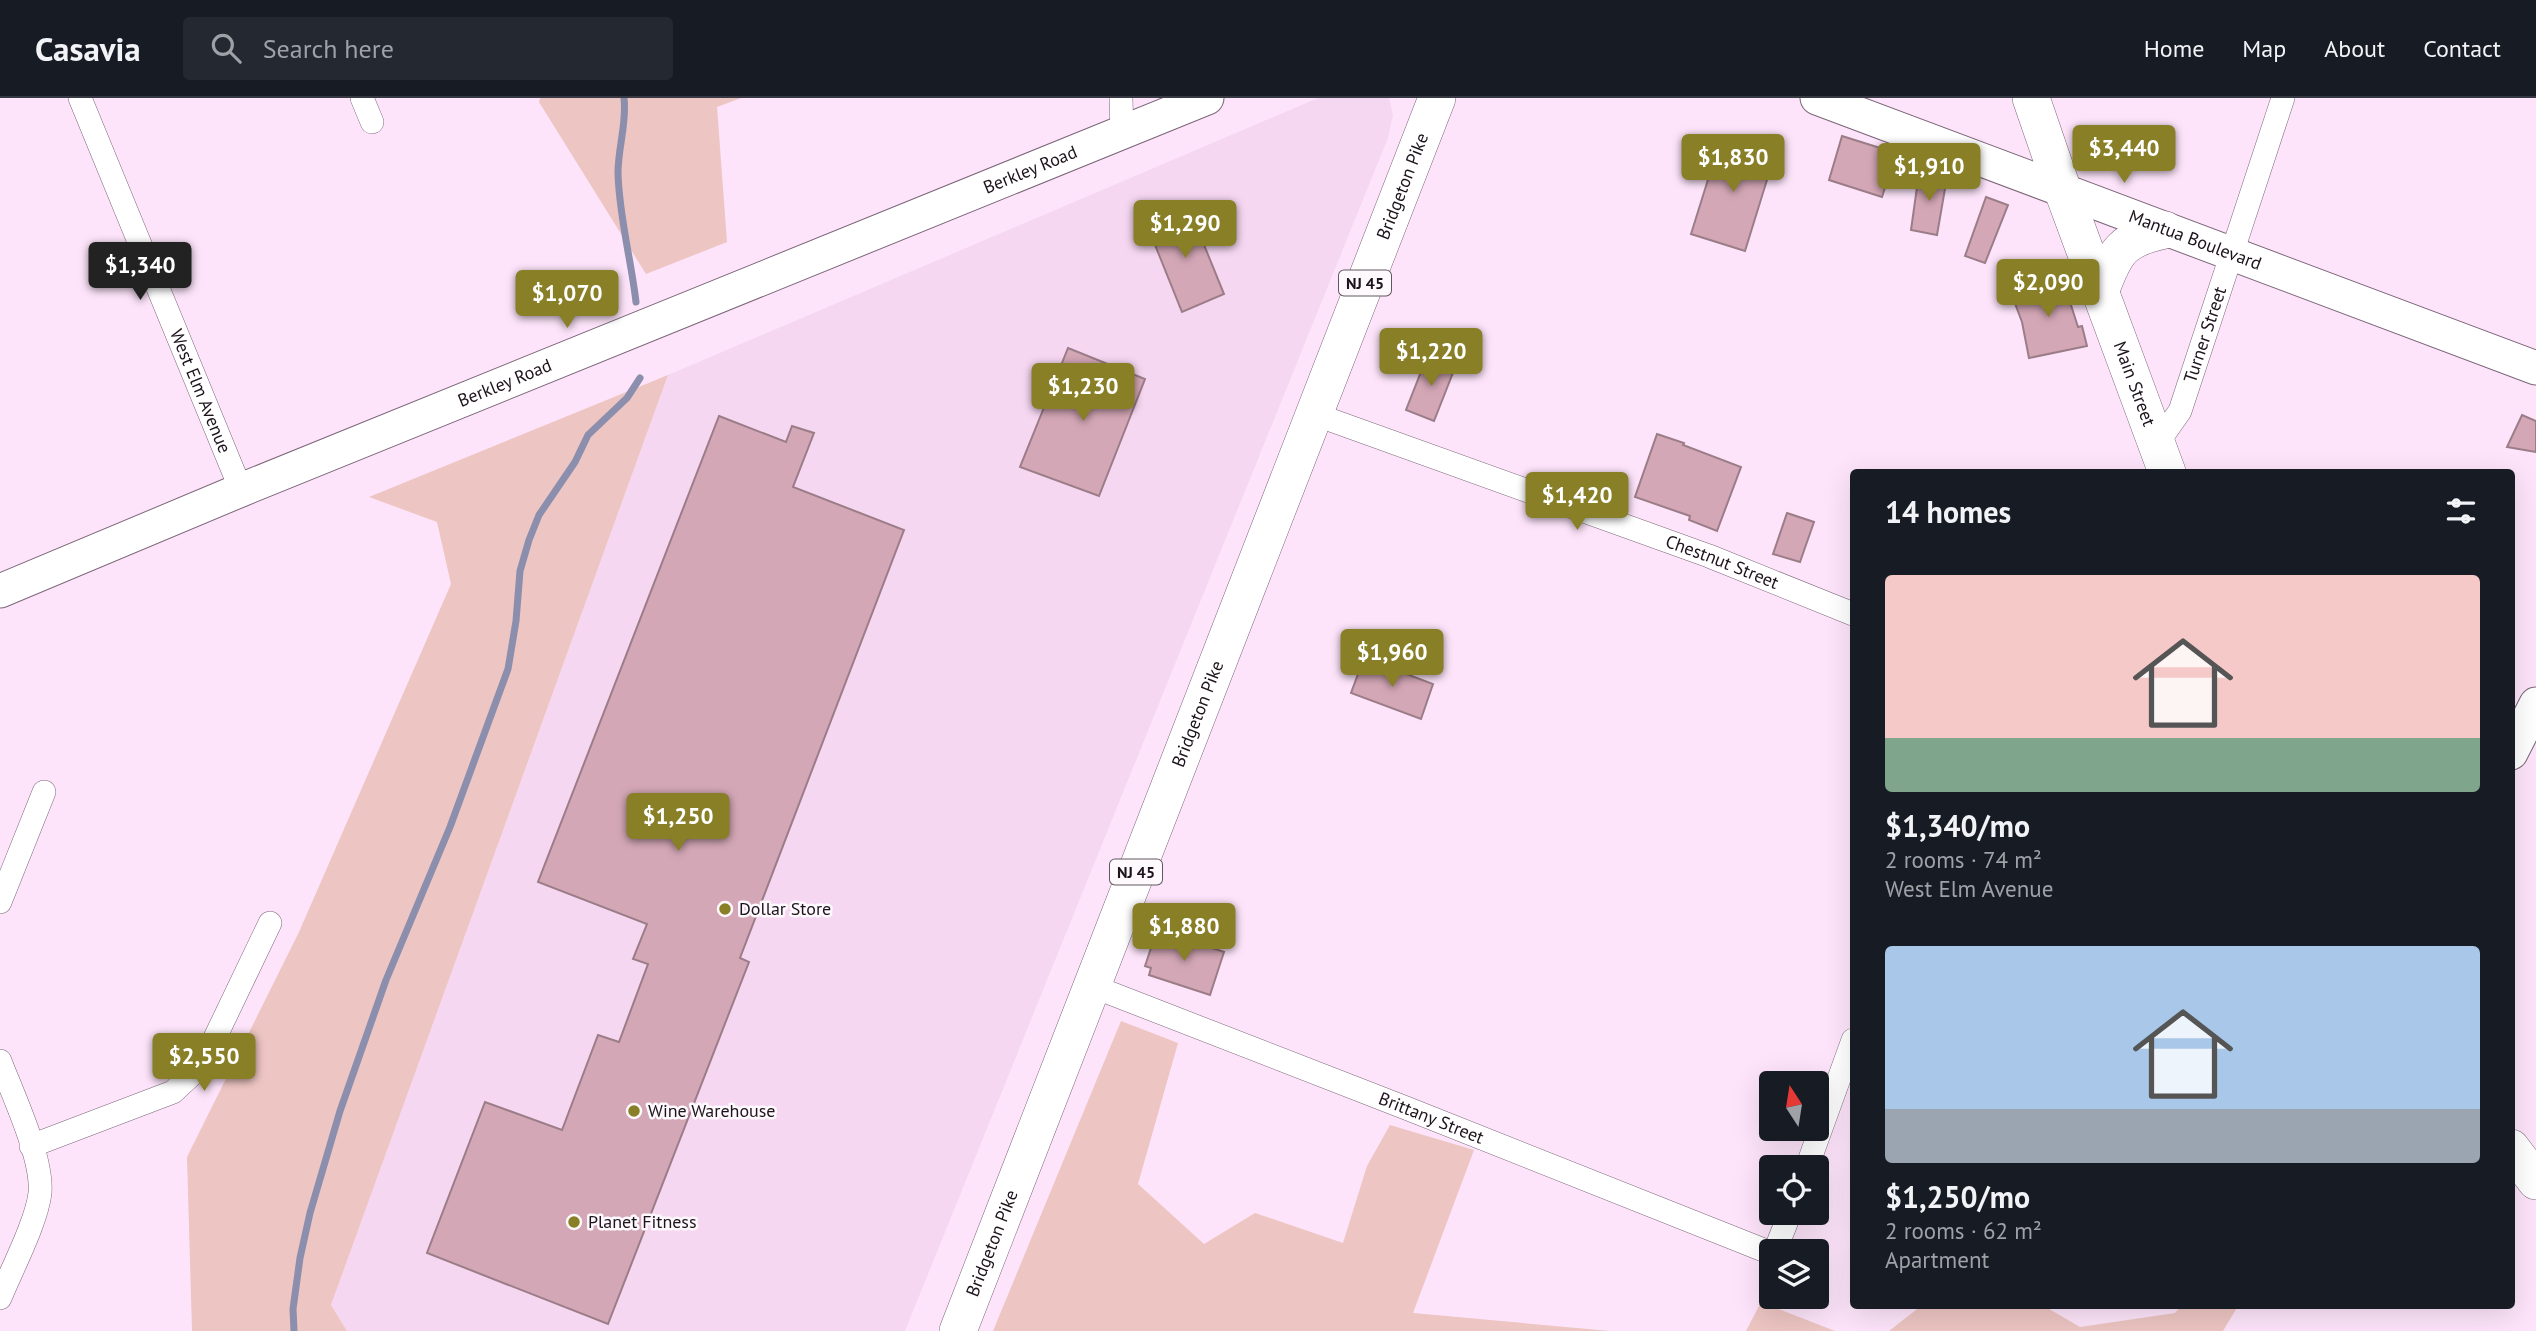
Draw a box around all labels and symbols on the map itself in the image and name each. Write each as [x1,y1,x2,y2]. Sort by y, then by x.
pin: $3,440 [2067,126,2181,185]
street label: Bridgeton Pike [1371,129,1433,243]
pin: $1,830 [1676,134,1790,194]
street label: Berkley Road [980,140,1080,199]
pin: $1,910 [1872,144,1986,203]
pin: $1,290 [1128,200,1242,260]
street label: Mantua Boulevard [2126,204,2265,275]
pin: $1,340 [83,242,197,302]
pin: $2,090 [1991,260,2105,319]
road number: NJ 45 [1339,270,1391,295]
pin: $1,070 [510,271,624,330]
street label: Turner Street [2178,283,2231,386]
street label: West Elm Avenue [165,326,237,456]
pin: $1,220 [1374,328,1488,388]
street label: Main Street [2109,338,2161,429]
street label: Berkley Road [454,353,555,412]
pin: $1,230 [1026,364,1140,423]
pin: $1,420 [1520,472,1634,532]
street label: Chestnut Street [1662,529,1782,594]
pin: $1,960 [1335,630,1449,689]
street label: Bridgeton Pike [1166,657,1228,770]
pin: $1,250 [621,794,735,853]
road number: NJ 45 [1110,860,1162,884]
place label: Dollar Store [739,897,831,920]
marker: Dollar Store [717,901,733,917]
pin: $1,880 [1127,904,1241,963]
pin: $2,550 [147,1034,261,1093]
north arrow [1759,1071,1829,1141]
street label: Brittany Street [1376,1087,1487,1149]
place label: Wine Warehouse [648,1099,775,1122]
marker: Wine Warehouse [626,1103,642,1119]
street label: Bridgeton Pike [960,1187,1023,1300]
place label: Planet Fitness [588,1210,697,1233]
marker: Planet Fitness [566,1214,582,1230]

